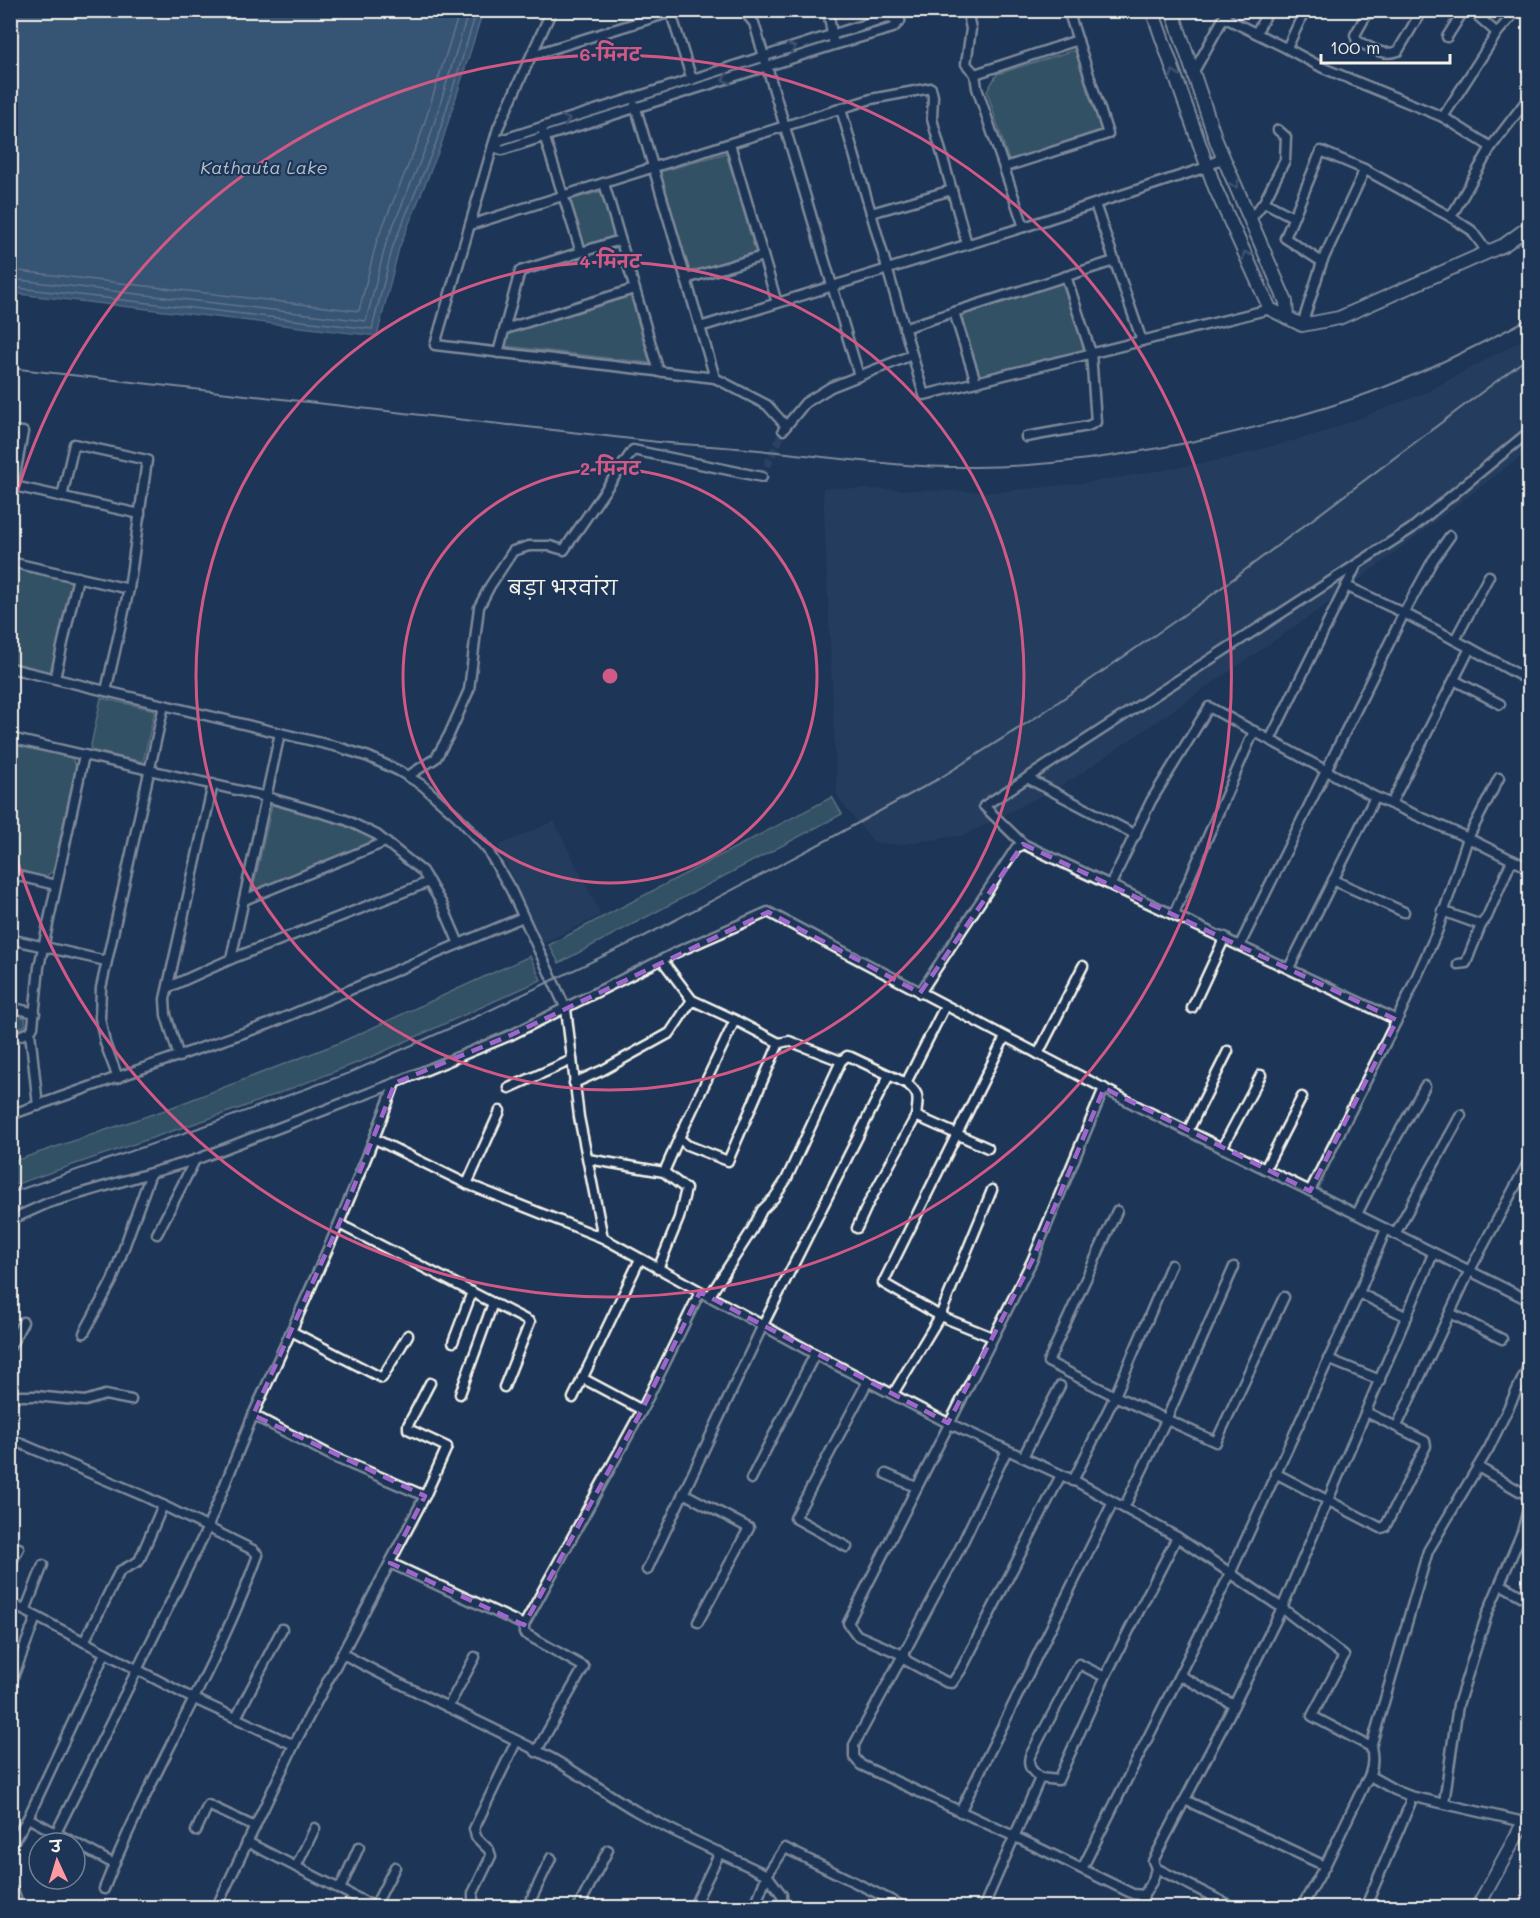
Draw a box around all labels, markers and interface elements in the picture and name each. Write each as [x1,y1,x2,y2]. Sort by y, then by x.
scale bar [1321,27,1450,65]
text: 100 m [1330,35,1380,59]
text: 6 मिनट [579,40,643,66]
one-way arrow [786,43,797,55]
one-way arrow [1169,69,1182,80]
one-way arrow [721,72,732,84]
one-way arrow [560,114,571,127]
water label: Kathauta Lake [200,155,328,179]
one-way arrow [1228,177,1240,188]
text: 4 मिनट [579,247,643,273]
one-way arrow [1241,251,1253,262]
text: 2 मिनट [580,454,642,480]
district label: बड़ा भरवांरा [508,574,618,600]
centre of rings [600,666,620,686]
north arrow [27,1831,87,1891]
text: उ [48,1835,63,1857]

